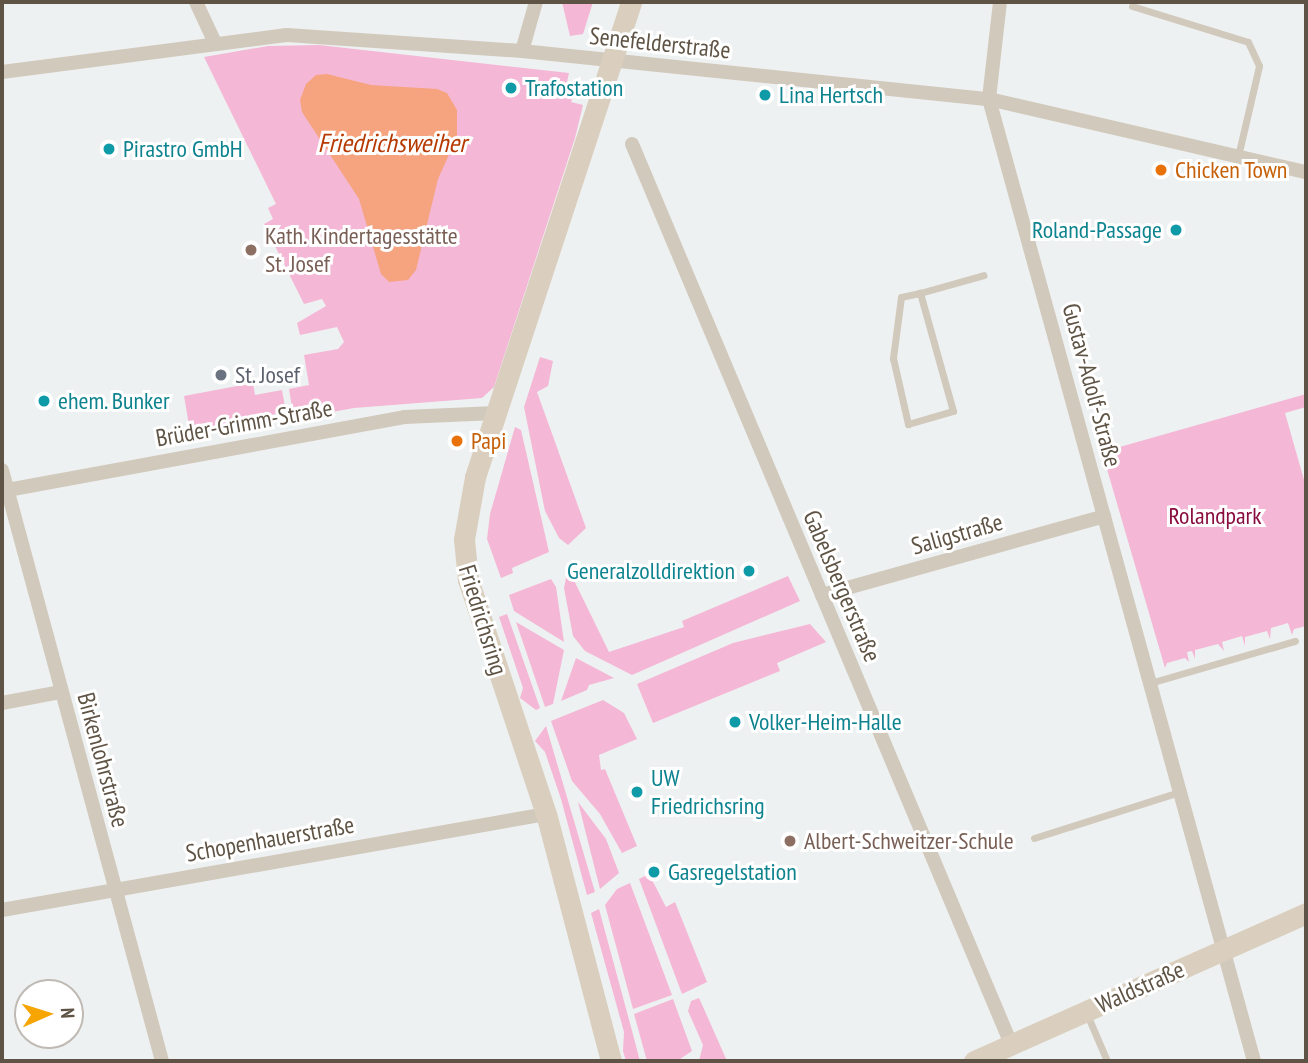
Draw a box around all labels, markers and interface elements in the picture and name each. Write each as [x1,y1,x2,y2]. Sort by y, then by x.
street label: Senefelderstraße [588,21,732,65]
place label: Trafostation [525,74,623,102]
marker: Trafostation [503,80,519,96]
place label: Lina Hertsch [779,81,883,109]
marker: Lina Hertsch [757,87,773,103]
water label: Friedrichsweiher [318,127,466,159]
place label: Pirastro GmbH [123,135,243,163]
marker: Pirastro GmbH [101,141,117,157]
place label: Chicken Town [1175,156,1288,184]
marker: Chicken Town [1153,162,1169,178]
place label: Roland-Passage [1032,216,1162,244]
place label: Kath. Kindertagesstätte St. Josef [265,222,459,278]
marker: Roland-Passage [1168,222,1184,238]
marker: Kath. Kindertagesstätte St. Josef [243,242,259,258]
street label: Gustav-Adolf-Straße [1056,300,1128,470]
place label: St. Josef [235,361,302,389]
marker: St. Josef [213,367,229,383]
place label: ehem. Bunker [58,387,171,415]
marker: ehem. Bunker [36,393,52,409]
street label: Brüder-Grimm-Straße [154,393,334,453]
place label: Papi [471,427,506,455]
marker: Papi [449,433,465,449]
park label: Rolandpark [1169,502,1261,530]
street label: Gabelsbergerstraße [797,506,887,666]
street label: Saligstraße [908,507,1006,561]
place label: Generalzolldirektion [567,557,735,585]
street label: Friedrichsring [453,561,513,679]
marker: Generalzolldirektion [741,563,757,579]
street label: Birkenlohrstraße [71,690,135,830]
place label: Volker-Heim-Halle [749,708,902,736]
marker: Volker-Heim-Halle [727,714,743,730]
place label: UW Friedrichsring [651,764,765,820]
marker: UW Friedrichsring [629,784,645,800]
street label: Schopenhauerstraße [184,810,356,868]
place label: Albert-Schweitzer-Schule [804,827,1014,855]
marker: Albert-Schweitzer-Schule [782,833,798,849]
place label: Gasregelstation [668,858,797,886]
marker: Gasregelstation [646,864,662,880]
street label: Waldstraße [1091,955,1189,1019]
north arrow [14,979,84,1049]
text: N [56,1007,80,1019]

